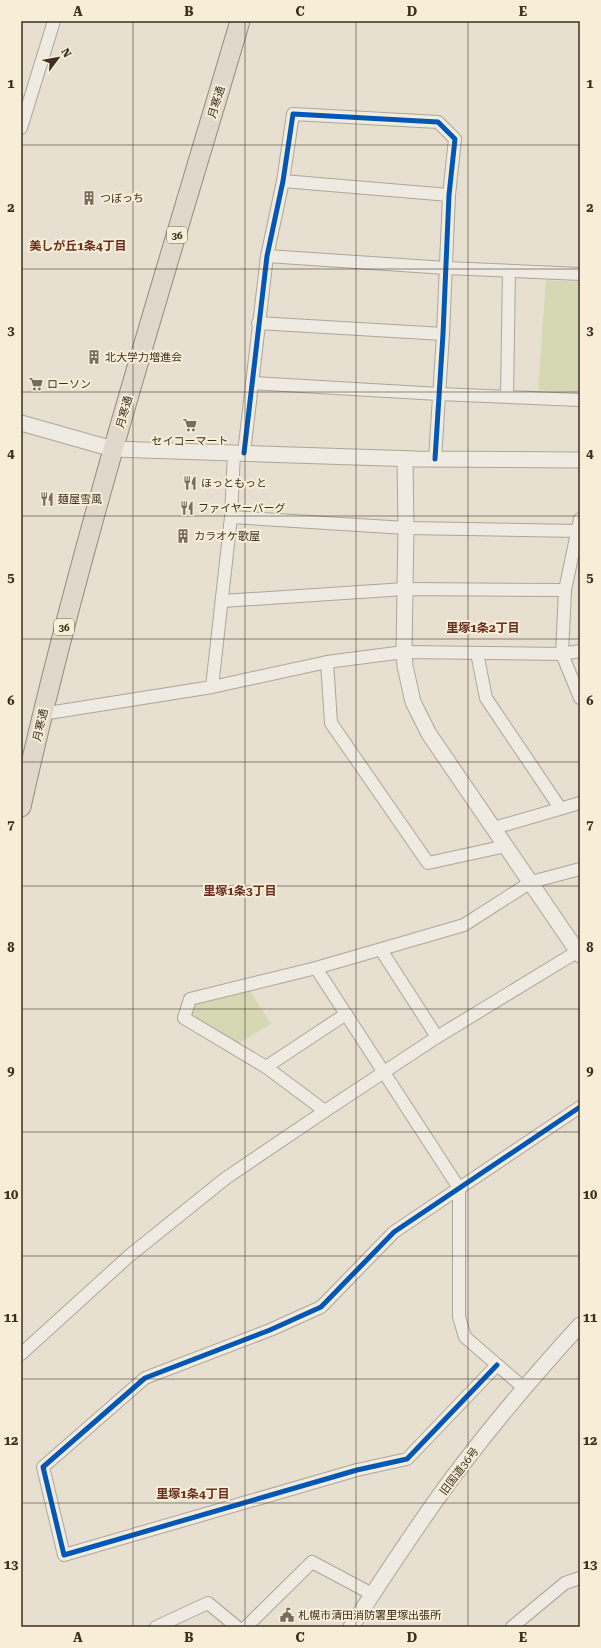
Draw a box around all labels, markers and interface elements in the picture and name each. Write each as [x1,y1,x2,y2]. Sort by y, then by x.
text: A [73,4,83,19]
text: B [184,4,194,19]
text: C [295,4,305,19]
text: D [407,4,417,19]
text: E [519,4,527,19]
north arrow [38,38,78,78]
text: N [58,46,74,60]
text: 1 [7,76,15,91]
text: 1 [586,76,594,91]
street label: 月寒通 [205,84,228,120]
building icon: つぼっち [81,190,97,206]
place label: つぼっち [100,192,144,205]
text: 2 [7,200,15,215]
text: 2 [586,200,594,215]
road number: 36 [167,227,187,243]
district label: 美しが丘1条4丁目 [29,239,127,253]
text: 3 [7,323,15,338]
text: 3 [586,323,594,338]
building icon: 北大学力増進会 [86,349,102,365]
place label: 北大学力増進会 [105,351,182,364]
supermarket icon: ローソン [28,376,44,392]
place label: ローソン [47,378,91,391]
street label: 月寒通 [114,394,135,430]
supermarket icon: セイコーマート [182,417,198,433]
place label: セイコーマート [152,435,229,448]
text: 4 [7,446,15,461]
text: 4 [586,446,594,461]
restaurant icon: ほっともっと [182,475,198,491]
place label: ほっともっと [201,477,267,490]
restaurant icon: 麺屋雪風 [39,491,55,507]
place label: 麺屋雪風 [58,493,102,506]
restaurant icon: ファイヤーバーグ [179,500,195,516]
place label: ファイヤーバーグ [198,502,286,515]
building icon: カラオケ歌屋 [175,528,191,544]
place label: カラオケ歌屋 [194,530,260,543]
text: 5 [7,570,15,585]
text: 5 [586,570,594,585]
road number: 36 [54,619,74,635]
district label: 里塚1条2丁目 [446,621,520,635]
text: 6 [7,693,15,708]
text: 6 [586,693,594,708]
street label: 月寒通 [30,708,51,743]
text: 7 [7,817,15,832]
text: 7 [586,817,594,832]
district label: 里塚1条3丁目 [203,884,277,898]
text: 8 [7,940,15,955]
text: 8 [586,940,594,955]
text: 9 [7,1063,15,1078]
text: 9 [586,1063,594,1078]
text: 10 [4,1187,18,1202]
text: 10 [583,1187,597,1202]
text: 11 [4,1310,18,1325]
text: 11 [583,1310,597,1325]
text: 12 [4,1433,18,1448]
text: 12 [583,1433,597,1448]
street label: 旧国道36号 [437,1445,482,1498]
district label: 里塚1条4丁目 [156,1487,230,1501]
text: 13 [4,1557,18,1572]
text: 13 [583,1557,597,1572]
public building icon: 札幌市清田消防署里塚出張所 [279,1607,295,1623]
place label: 札幌市清田消防署里塚出張所 [298,1609,442,1622]
text: A [73,1630,83,1645]
text: B [184,1630,194,1645]
text: C [295,1630,305,1645]
text: D [407,1630,417,1645]
text: E [519,1630,527,1645]

